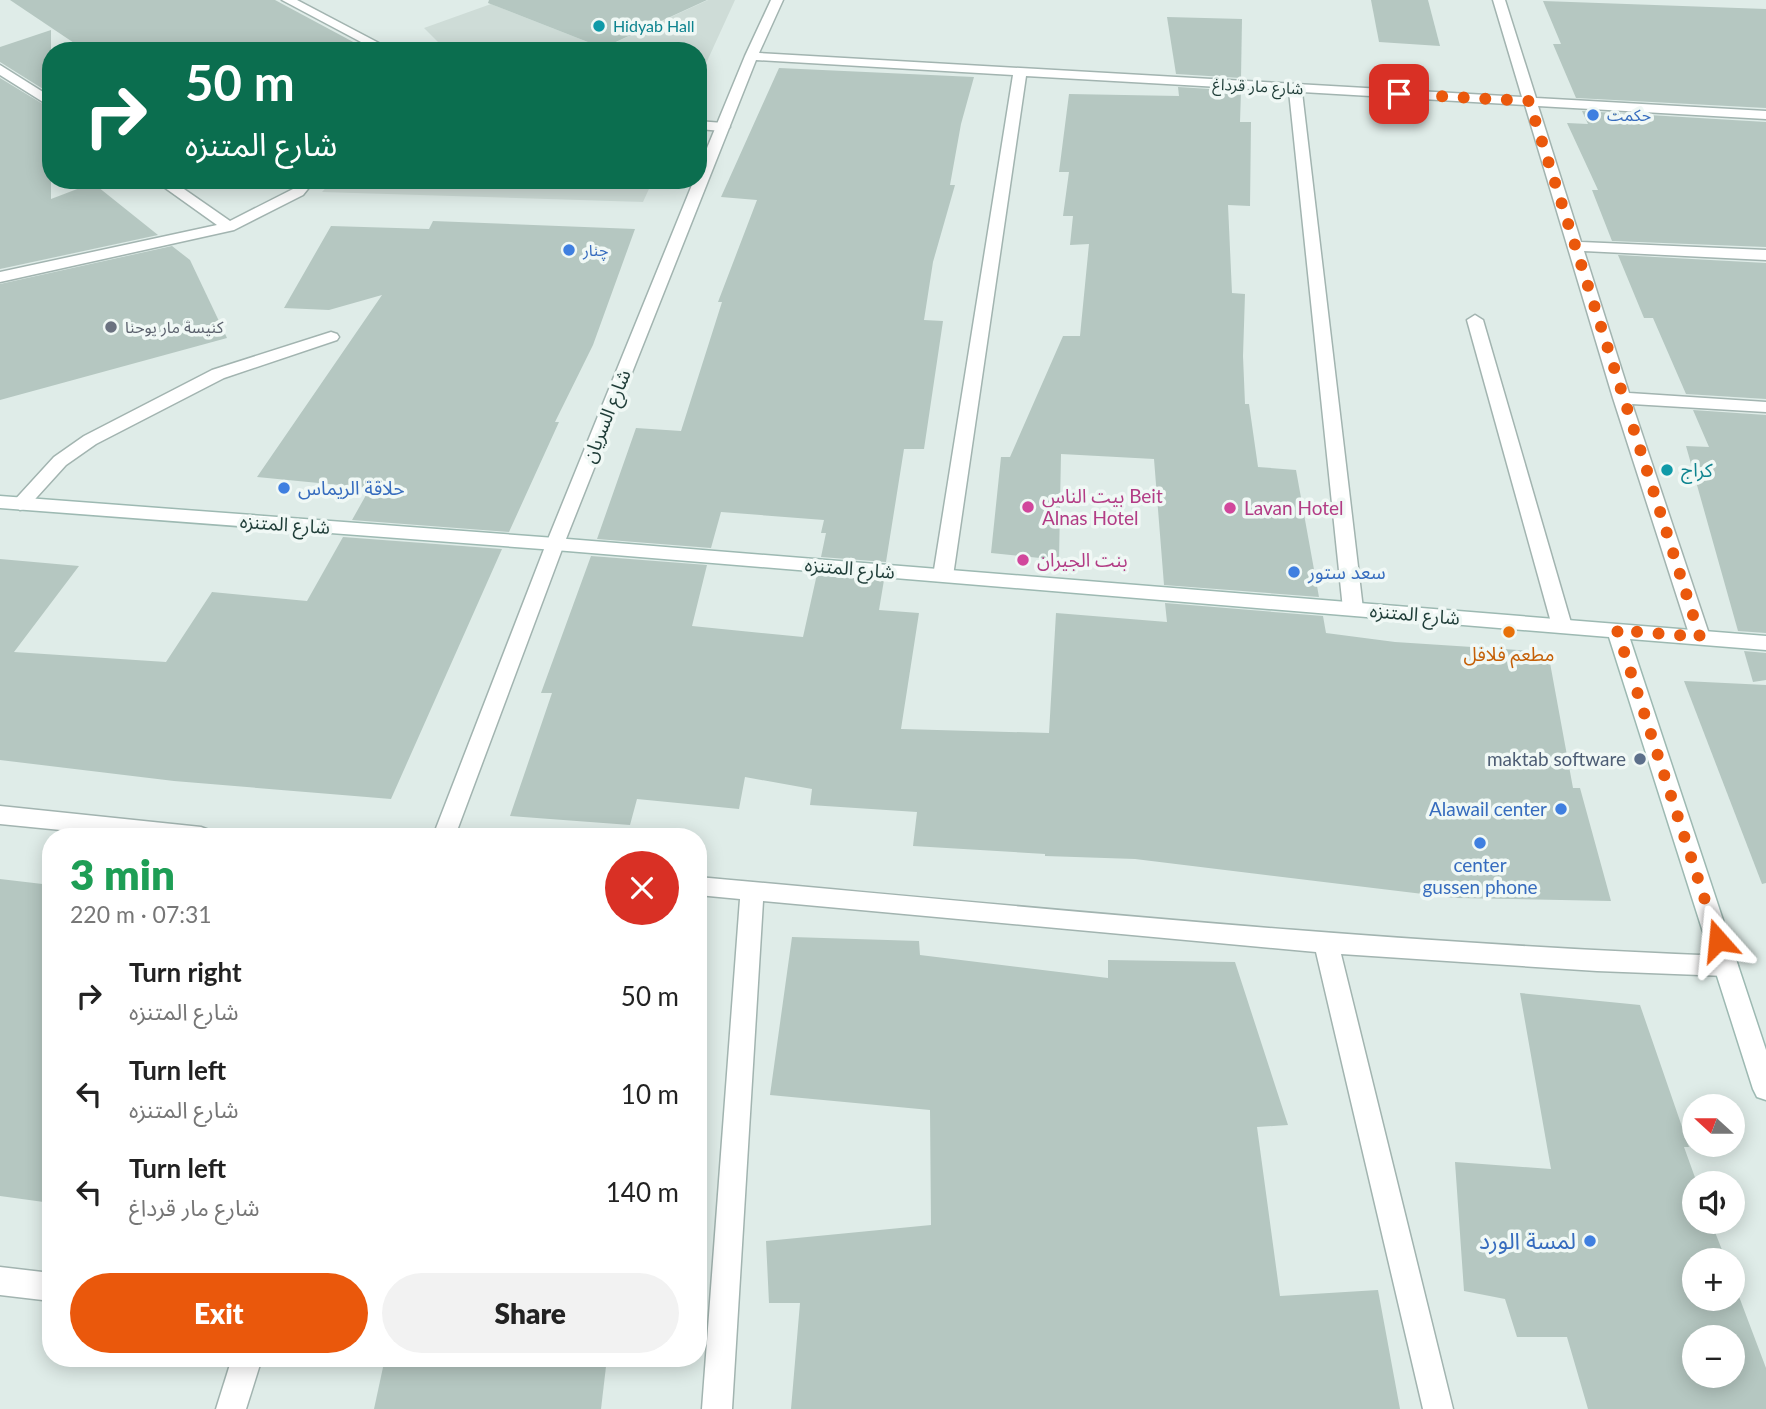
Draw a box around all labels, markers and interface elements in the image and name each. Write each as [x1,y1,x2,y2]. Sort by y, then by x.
place label: Hidyab Hall [613,16,694,35]
marker: Hidyab Hall [591,18,607,34]
text: 50 m [185,53,295,111]
pin [1369,64,1429,124]
icon: right [70,70,161,161]
street label: شارع مار قرداغ [1212,74,1304,101]
icon: arrive [1380,75,1418,113]
place label: حكمت [1607,105,1651,124]
marker: حكمت [1585,107,1601,123]
text: شارع المتنزه [185,124,337,163]
place label: چنار [582,240,608,261]
marker: چنار [561,242,577,258]
place label: كنيسة مار يوحنا [125,317,224,337]
marker: كنيسة مار يوحنا [103,319,119,335]
street label: شارع السريان [576,366,637,467]
place label: كراج [1681,458,1714,484]
marker: كراج [1659,462,1675,478]
place label: حلاقة الريماس [298,476,405,500]
marker: حلاقة الريماس [276,480,292,496]
place label: بيت الناس Beit Alnas Hotel [1042,484,1163,529]
place label: Lavan Hotel [1244,496,1344,519]
marker: بيت الناس Beit Alnas Hotel [1020,499,1036,515]
marker: Lavan Hotel [1222,500,1238,516]
street label: شارع المتنزه [239,509,331,541]
place label: بنت الجيران [1037,548,1128,572]
street label: شارع المتنزه [804,552,896,586]
marker: بنت الجيران [1015,552,1031,568]
place label: سعد ستور [1307,560,1386,584]
marker: سعد ستور [1286,564,1302,580]
street label: شارع المتنزه [1369,598,1461,632]
marker: مطعم فلافل [1501,624,1517,640]
place label: مطعم فلافل [1463,642,1555,669]
place label: maktab software [1487,747,1626,770]
marker: maktab software [1632,751,1648,767]
place label: Alawail center [1429,797,1547,820]
marker: Alawail center [1553,801,1569,817]
marker: center gussen phone [1472,835,1488,851]
text: 3 min [70,849,175,899]
button: close [605,851,679,925]
place label: center gussen phone [1422,853,1538,898]
text: 220 m · 07:31 [70,900,212,928]
position arrow [1681,903,1755,977]
text: Turn right [129,956,242,988]
icon: right [70,977,108,1015]
text: 50 m [621,980,679,1012]
text: شارع المتنزه [129,997,238,1025]
text: Turn left [129,1054,226,1086]
icon: left [70,1075,108,1113]
text: 10 m [621,1078,679,1110]
north arrow [1682,1094,1745,1157]
map controls [1682,1094,1745,1388]
text: شارع المتنزه [129,1095,238,1123]
text: Turn left [129,1152,226,1184]
button: sound [1682,1171,1745,1234]
icon: left [70,1173,108,1211]
text: 140 m [606,1176,679,1208]
text: شارع مار قرداغ [129,1193,260,1221]
place label: لمسة الورد [1479,1226,1576,1255]
marker: لمسة الورد [1582,1233,1598,1249]
button: + [1682,1248,1745,1311]
button: Exit [70,1273,368,1353]
button: Share [382,1273,679,1353]
button: − [1682,1325,1745,1388]

